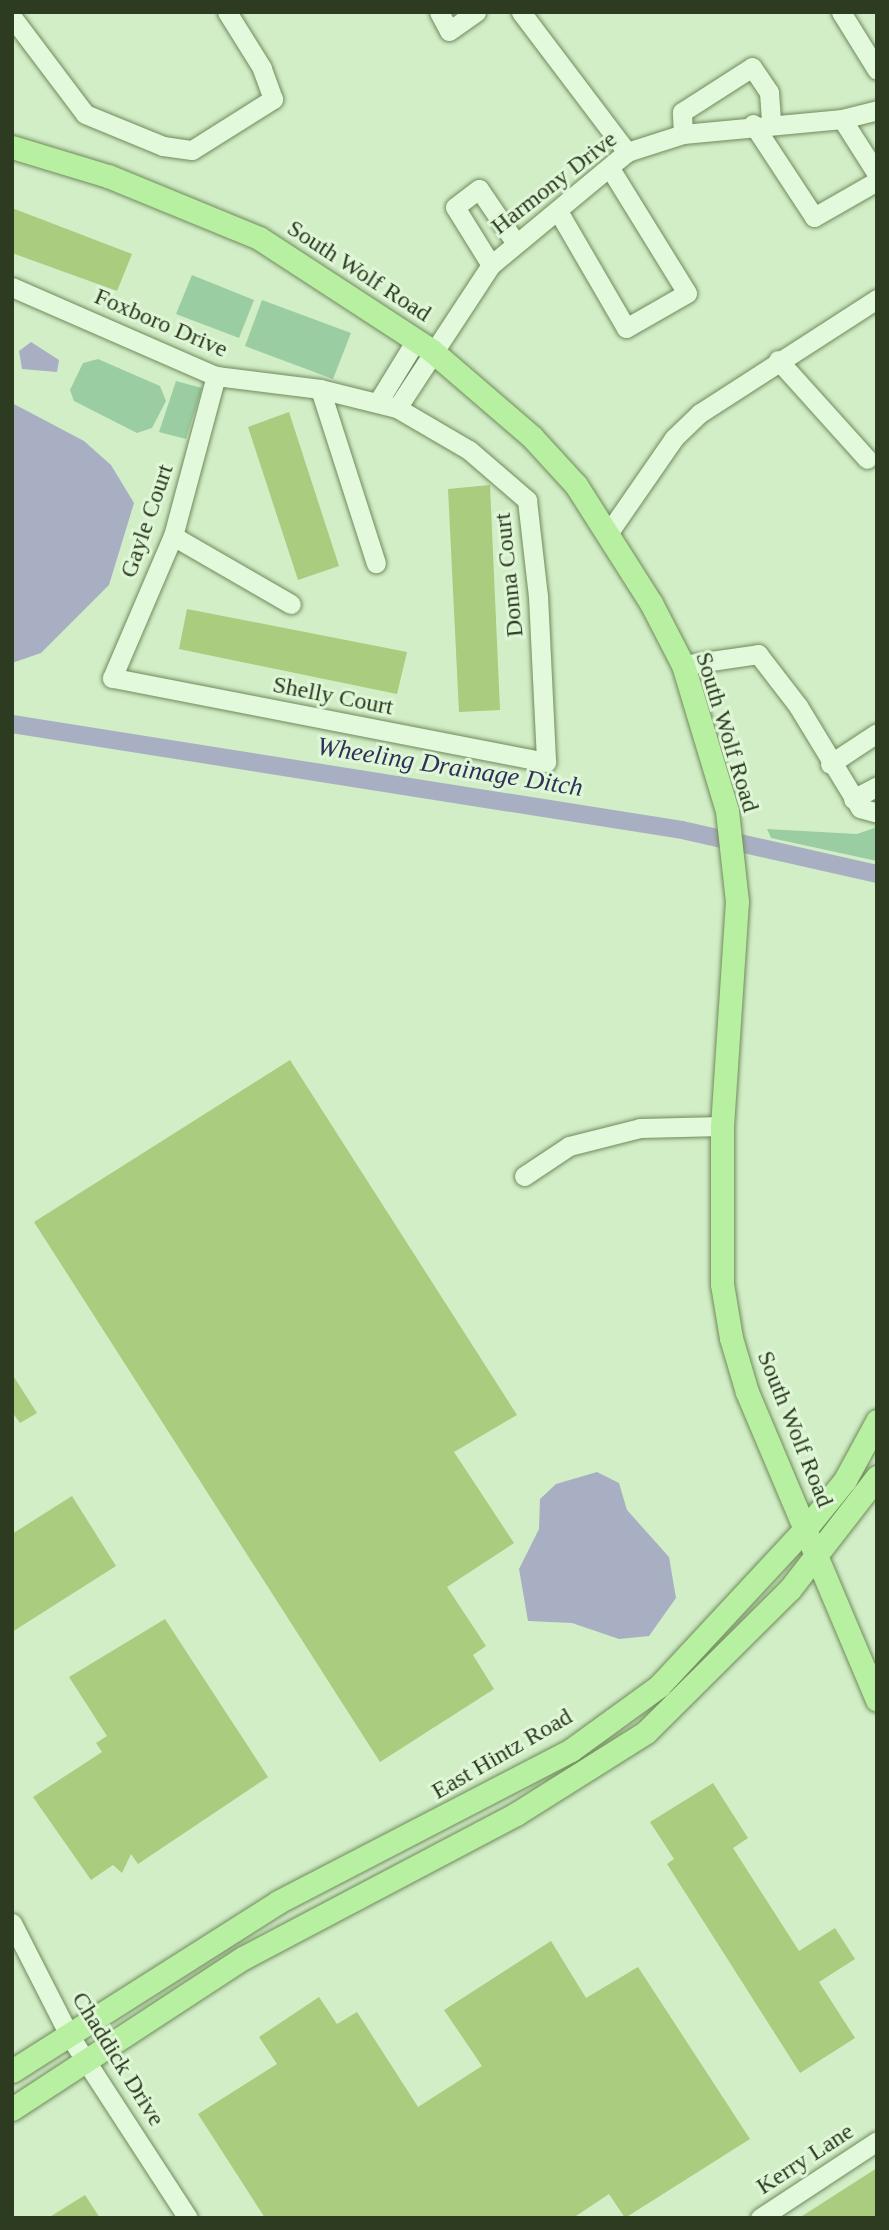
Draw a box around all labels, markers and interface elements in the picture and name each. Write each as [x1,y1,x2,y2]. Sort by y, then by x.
street label: Harmony Drive [486,125,622,241]
street label: South Wolf Road [282,214,436,328]
street label: Foxboro Drive [90,282,232,364]
street label: Gayle Court [114,461,180,581]
street label: Donna Court [488,512,530,638]
street label: South Wolf Road [689,648,765,816]
street label: Shelly Court [270,670,396,722]
water label: Wheeling Drainage Ditch [315,731,585,803]
street label: South Wolf Road [751,1347,839,1511]
street label: East Hintz Road [427,1702,577,1806]
street label: Chaddick Drive [65,1987,171,2131]
street label: Kerry Lane [751,2117,859,2201]

